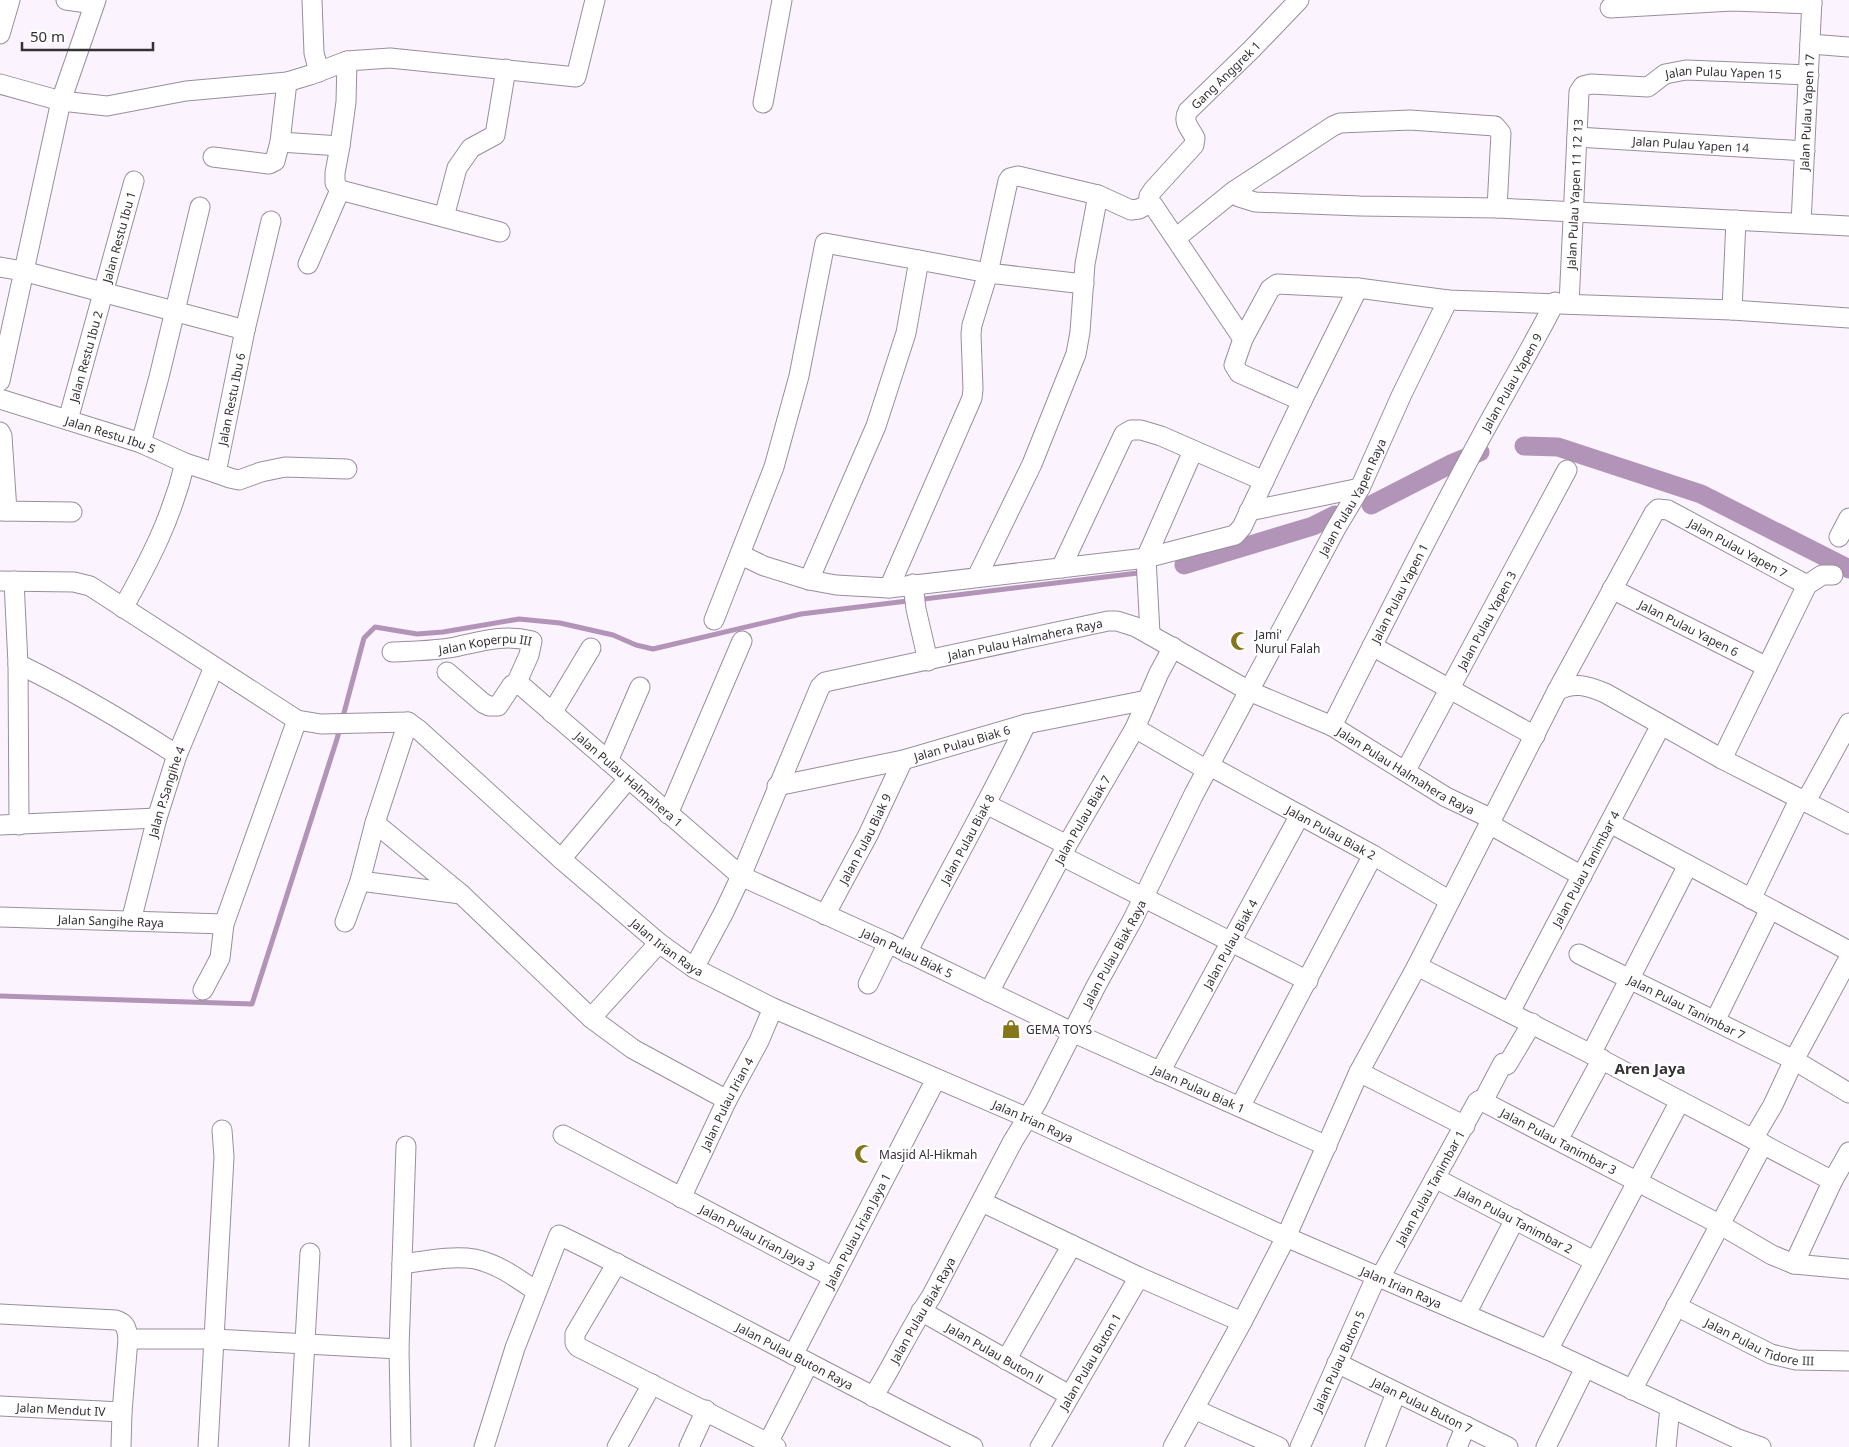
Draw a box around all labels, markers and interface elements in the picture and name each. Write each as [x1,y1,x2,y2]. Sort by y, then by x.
scale bar [22,20,154,52]
text: 50 m [30,26,65,46]
street label: Gang Anggrek 1 [1187,37,1264,113]
street label: Jalan Pulau Yapen 17 [1795,53,1818,172]
street label: Jalan Pulau Yapen 15 [1663,61,1782,82]
street label: Jalan Pulau Yapen 11 12 13 [1562,118,1586,271]
street label: Jalan Pulau Yapen 14 [1631,132,1750,156]
street label: Jalan Restu Ibu 1 [98,189,139,285]
street label: Jalan Restu Ibu 2 [65,309,106,405]
street label: Jalan Pulau Yapen 9 [1477,330,1546,435]
street label: Jalan Restu Ibu 6 [213,351,249,448]
street label: Jalan Restu Ibu 5 [62,411,159,457]
street label: Jalan Pulau Yapen Raya [1314,436,1390,559]
street label: Jalan Pulau Yapen 7 [1685,514,1791,581]
street label: Jalan Pulau Yapen 1 [1366,540,1432,647]
street label: Jalan Pulau Yapen 3 [1452,568,1520,674]
street label: Jalan Pulau Yapen 6 [1635,595,1742,660]
street label: Jalan Pulau Halmahera Raya [945,614,1104,664]
place label: Jami' Nurul Falah [1254,626,1320,657]
street label: Jalan Koperpu III [437,630,534,658]
mosque icon: Jami' Nurul Falah [1229,630,1251,652]
street label: Jalan Pulau Biak 6 [911,721,1012,765]
street label: Jalan Pulau Halmahera Raya [1333,722,1478,818]
street label: Jalan Pulau Halmahera 1 [571,727,687,831]
street label: Jalan P.Sangihe 4 [144,743,188,840]
street label: Jalan Pulau Biak 7 [1050,772,1114,868]
street label: Jalan Pulau Biak 9 [834,791,895,888]
street label: Jalan Pulau Biak 8 [936,791,998,888]
street label: Jalan Pulau Biak 2 [1282,800,1379,864]
street label: Jalan Pulau Tanimbar 4 [1547,808,1623,930]
street label: Jalan Pulau Biak 4 [1198,896,1261,992]
street label: Jalan Pulau Biak Raya [1078,897,1150,1011]
street label: Jalan Sangihe Raya [57,910,164,931]
street label: Jalan Irian Raya [627,913,706,980]
street label: Jalan Pulau Biak 5 [858,923,956,982]
street label: Jalan Pulau Tanimbar 7 [1624,971,1748,1043]
shop icon: GEMA TOYS [1000,1018,1022,1040]
place label: GEMA TOYS [1026,1021,1093,1038]
street label: Jalan Pulau Irian 4 [696,1054,757,1154]
district label: Aren Jaya [1615,1058,1685,1078]
street label: Jalan Pulau Biak 1 [1149,1060,1248,1117]
street label: Jalan Irian Raya [989,1095,1076,1146]
street label: Jalan Pulau Tanimbar 3 [1497,1103,1620,1178]
street label: Jalan Pulau Tanimbar 1 [1391,1127,1468,1249]
mosque icon: Masjid Al-Hikmah [853,1143,875,1165]
place label: Masjid Al-Hikmah [879,1146,977,1163]
street label: Jalan Pulau Irian Jaya 1 [820,1170,894,1292]
street label: Jalan Pulau Tanimbar 2 [1453,1182,1576,1257]
street label: Jalan Pulau Irian Jaya 3 [696,1200,818,1275]
street label: Jalan Pulau Biak Raya [885,1254,959,1367]
street label: Jalan Irian Raya [1357,1261,1445,1312]
street label: Jalan Pulau Buton 5 [1308,1308,1369,1416]
street label: Jalan Pulau Buton 1 [1054,1310,1125,1414]
street label: Jalan Pulau Tidore III [1701,1313,1814,1369]
street label: Jalan Pulau Buton Raya [733,1317,856,1393]
street label: Jalan Pulau Buton ll [942,1318,1047,1387]
street label: Jalan Pulau Buton 7 [1368,1373,1475,1437]
street label: Jalan Mendut IV [15,1398,107,1420]

